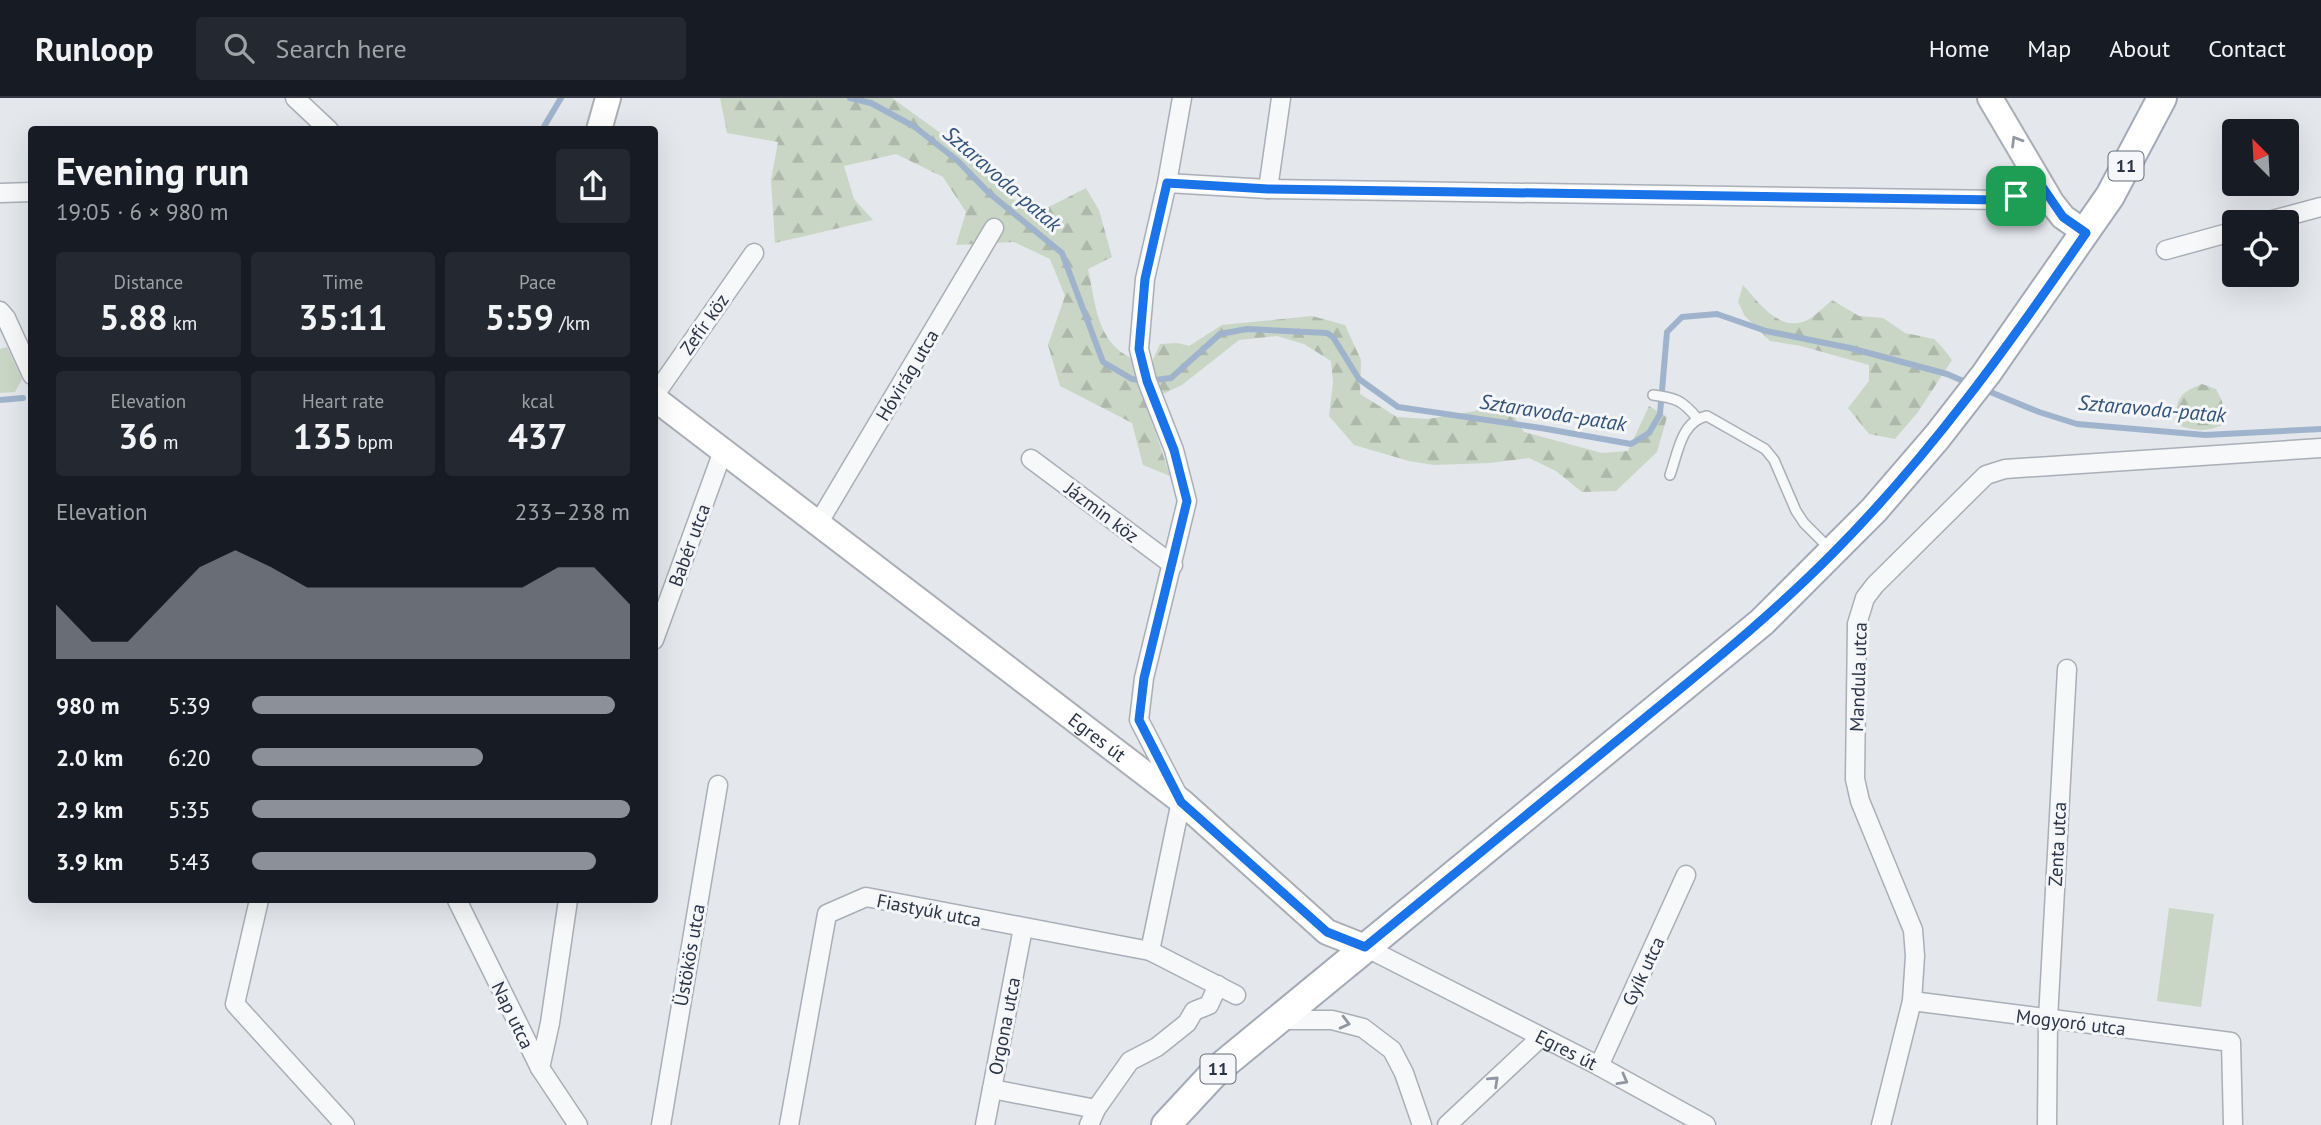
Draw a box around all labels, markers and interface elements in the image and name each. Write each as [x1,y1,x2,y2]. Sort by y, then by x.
search box [196,17,686,80]
text: Runloop [35,27,154,70]
icon: search [220,29,258,67]
text: Search here [276,32,407,65]
text: Home [1929,33,1989,64]
text: Map [2027,33,2071,64]
text: About [2109,33,2170,64]
text: Contact [2208,33,2286,64]
north arrow [2222,119,2300,196]
map controls [2222,119,2299,287]
water label: Sztaravoda-patak [938,120,1068,238]
one-way arrow [2011,136,2024,149]
text: Evening run [56,146,249,195]
button: share [556,149,630,223]
road number: 11 [2108,152,2144,180]
pin [1986,166,2046,226]
icon: arrive [1997,177,2035,215]
text: 19:05 · 6 × 980 m [56,197,228,226]
button: locate [2222,210,2299,287]
text: Distance [114,270,183,294]
text: Time [323,270,363,294]
text: Pace [519,270,556,294]
street label: Zefír köz [674,289,734,359]
text: 5.88 [99,294,168,340]
text: 35:11 [299,294,387,340]
text: 5:59 [485,294,554,340]
text: km [168,311,197,335]
text: /km [554,311,590,335]
street label: Hóvirág utca [870,325,944,425]
water label: Sztaravoda-patak [1478,388,1630,438]
text: Elevation [110,389,186,413]
text: Heart rate [302,389,384,413]
text: kcal [521,389,554,413]
water label: Sztaravoda-patak [2077,389,2229,429]
text: 36 [118,413,158,459]
text: 135 [293,413,352,459]
text: 437 [508,413,567,459]
text: m [158,430,178,454]
text: bpm [352,430,393,454]
street label: Jázmin köz [1059,476,1144,548]
text: Elevation [56,497,148,526]
text: 233–238 m [515,497,630,526]
street label: Babér utca [663,500,715,590]
street label: Mandula utca [1844,622,1872,732]
text: 980 m [56,691,119,720]
text: 5:39 [168,691,211,720]
street label: Egres út [1064,707,1131,767]
text: 2.0 km [56,743,123,772]
text: 6:20 [168,743,211,772]
text: 2.9 km [56,795,123,824]
text: 5:35 [168,795,211,824]
street label: Zenta utca [2043,801,2071,887]
text: 3.9 km [56,847,123,876]
text: 5:43 [168,847,211,876]
street label: Fiastyúk utca [875,888,983,932]
street label: Üstökös utca [668,902,710,1008]
street label: Gyík utca [1617,933,1669,1009]
street label: Orgona utca [983,975,1025,1077]
street label: Nap utca [486,977,540,1053]
street label: Mogyoró utca [2015,1003,2127,1041]
one-way arrow [1339,1015,1351,1030]
street label: Egres út [1531,1024,1602,1075]
road number: 11 [1200,1054,1236,1084]
one-way arrow [1616,1072,1629,1085]
one-way arrow [1486,1077,1499,1089]

